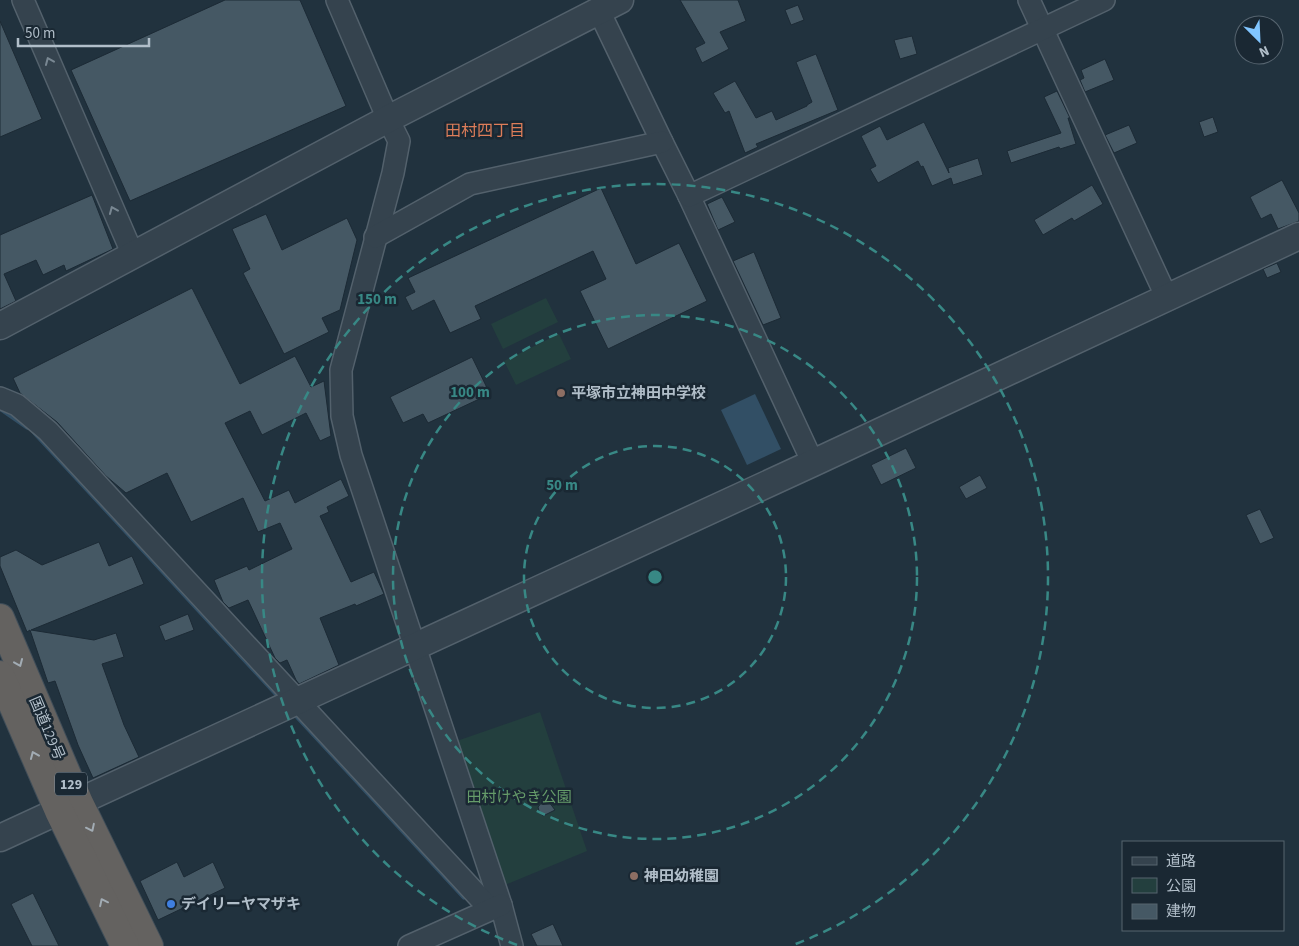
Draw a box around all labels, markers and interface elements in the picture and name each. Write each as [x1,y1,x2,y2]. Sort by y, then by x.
scale bar [18,15,149,47]
north arrow [1234,15,1284,65]
text: 50 m [25,23,55,44]
text: N [1256,40,1272,62]
one-way arrow [45,57,55,66]
district label: 田村四丁目 [445,120,525,142]
one-way arrow [109,206,120,215]
text: 150 m [357,289,397,310]
text: 100 m [450,382,490,403]
place label: 平塚市立神田中学校 [571,383,706,404]
marker: 平塚市立神田中学校 [555,387,567,399]
text: 50 m [546,475,578,496]
centre of rings [646,568,664,586]
one-way arrow [13,658,24,667]
street label: 国道129号 [24,693,69,763]
one-way arrow [30,751,41,760]
road number: 129 [55,772,87,796]
park label: 田村けやき公園 [466,787,572,808]
one-way arrow [85,823,95,832]
legend [1122,841,1284,931]
text: 道路 [1166,851,1196,872]
place label: 神田幼稚園 [643,866,719,887]
marker: 神田幼稚園 [628,870,640,882]
text: 公園 [1166,876,1196,897]
place label: デイリーヤマザキ [181,894,301,915]
one-way arrow [99,898,109,907]
marker: デイリーヤマザキ [165,898,177,910]
text: 建物 [1166,901,1196,922]

